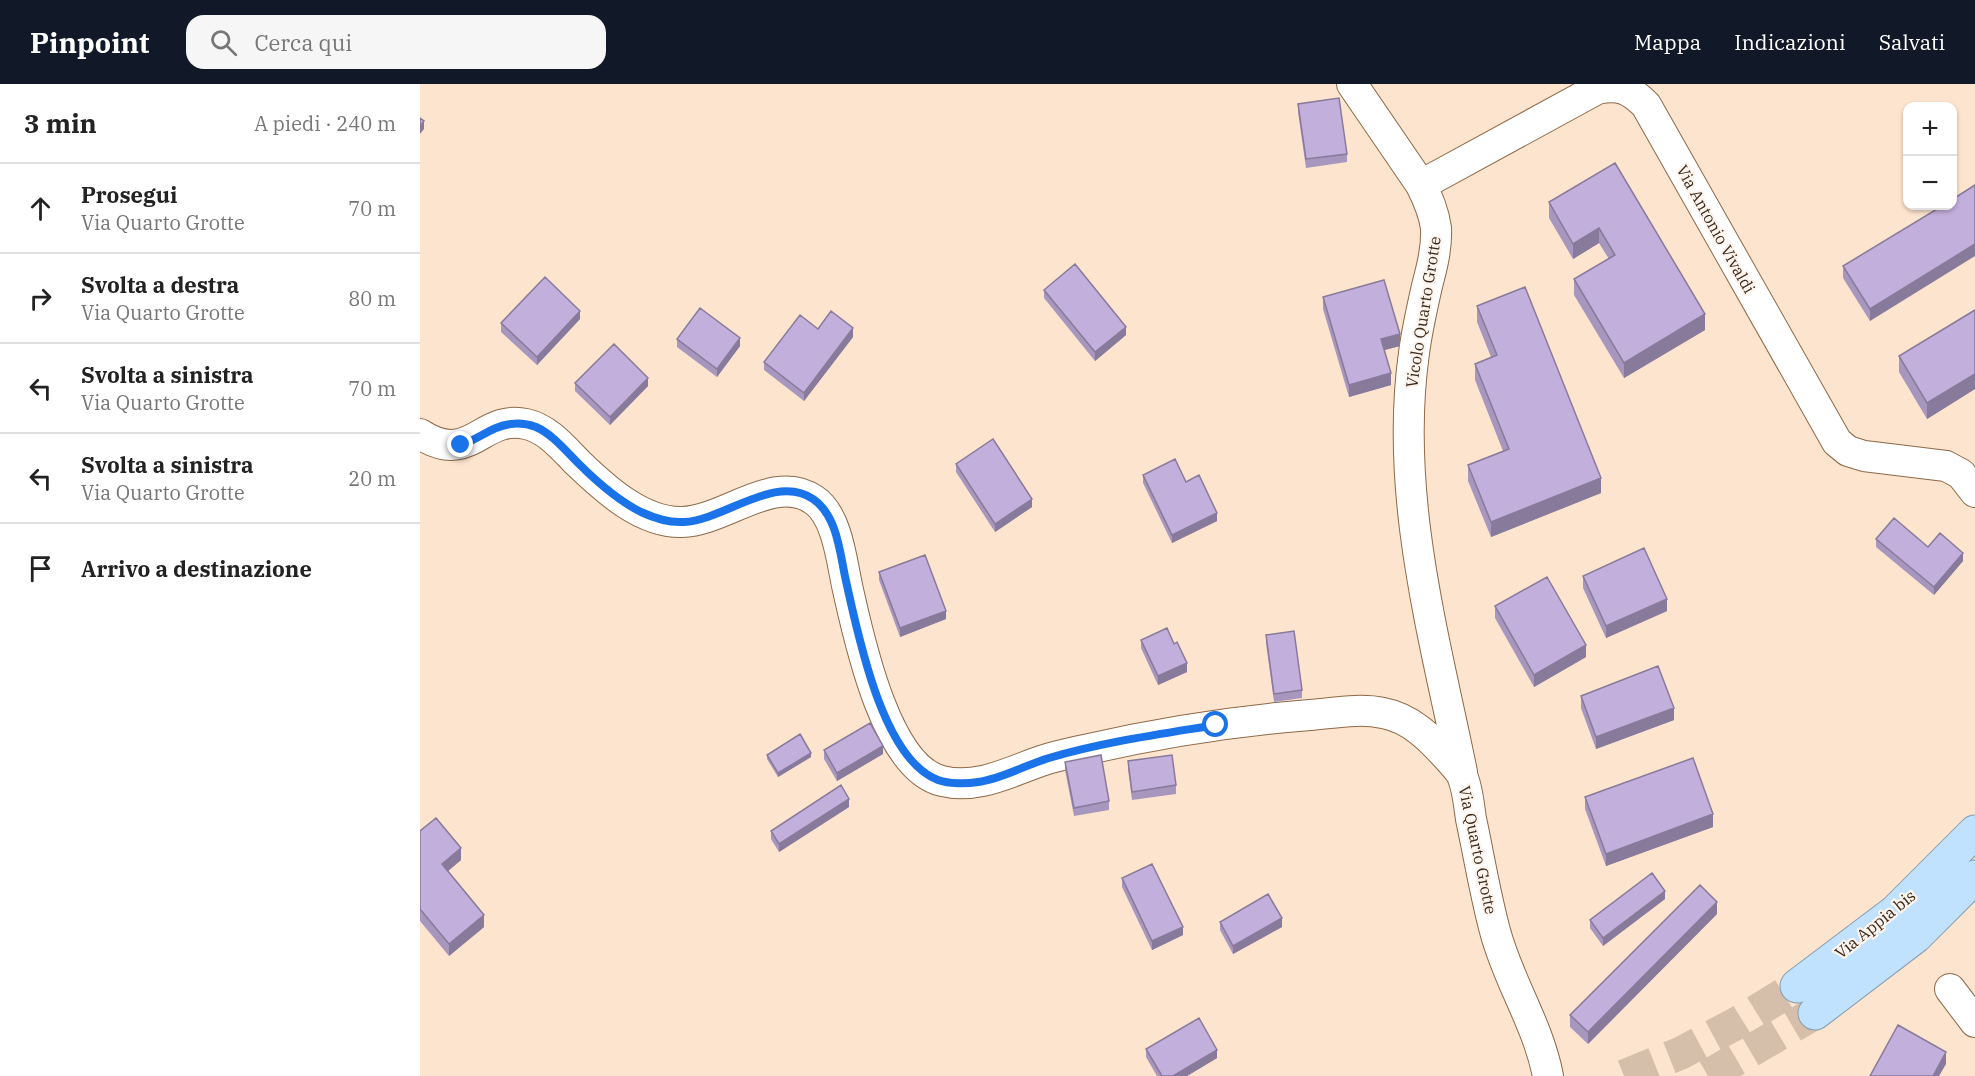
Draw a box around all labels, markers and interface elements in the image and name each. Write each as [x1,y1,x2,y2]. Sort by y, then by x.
search box [186,15,606,69]
text: Pinpoint [30,24,150,61]
icon: search [207,26,240,59]
text: Cerca qui [255,28,352,57]
text: Mappa [1634,28,1701,56]
text: Indicazioni [1734,28,1846,56]
text: Salvati [1879,28,1945,56]
map controls [1903,102,1957,210]
button: + [1903,102,1957,156]
text: 3 min [24,106,97,140]
text: A piedi · 240 m [254,110,396,137]
button: − [1903,156,1957,210]
street label: Via Antonio Vivaldi [1672,161,1760,297]
text: Prosegui [81,180,177,209]
icon: ahead [24,192,57,225]
text: 70 m [348,195,396,222]
text: Via Quarto Grotte [81,209,245,236]
street label: Vicolo Quarto Grotte [1401,235,1445,389]
text: Svolta a destra [81,270,239,299]
icon: right [24,282,57,315]
text: 80 m [348,285,396,312]
text: Via Quarto Grotte [81,299,245,326]
text: Svolta a sinistra [81,360,254,389]
icon: left [24,372,57,405]
text: 70 m [348,375,396,402]
text: Via Quarto Grotte [81,389,245,416]
route end [447,431,473,457]
text: Svolta a sinistra [81,450,254,479]
icon: left [24,462,57,495]
text: 20 m [348,465,396,492]
text: Via Quarto Grotte [81,479,245,506]
icon: arrive [24,552,57,585]
text: Arrivo a destinazione [81,554,312,583]
route start [1202,711,1228,737]
street label: Via Quarto Grotte [1455,784,1501,916]
street label: Via Appia bis [1831,885,1919,963]

